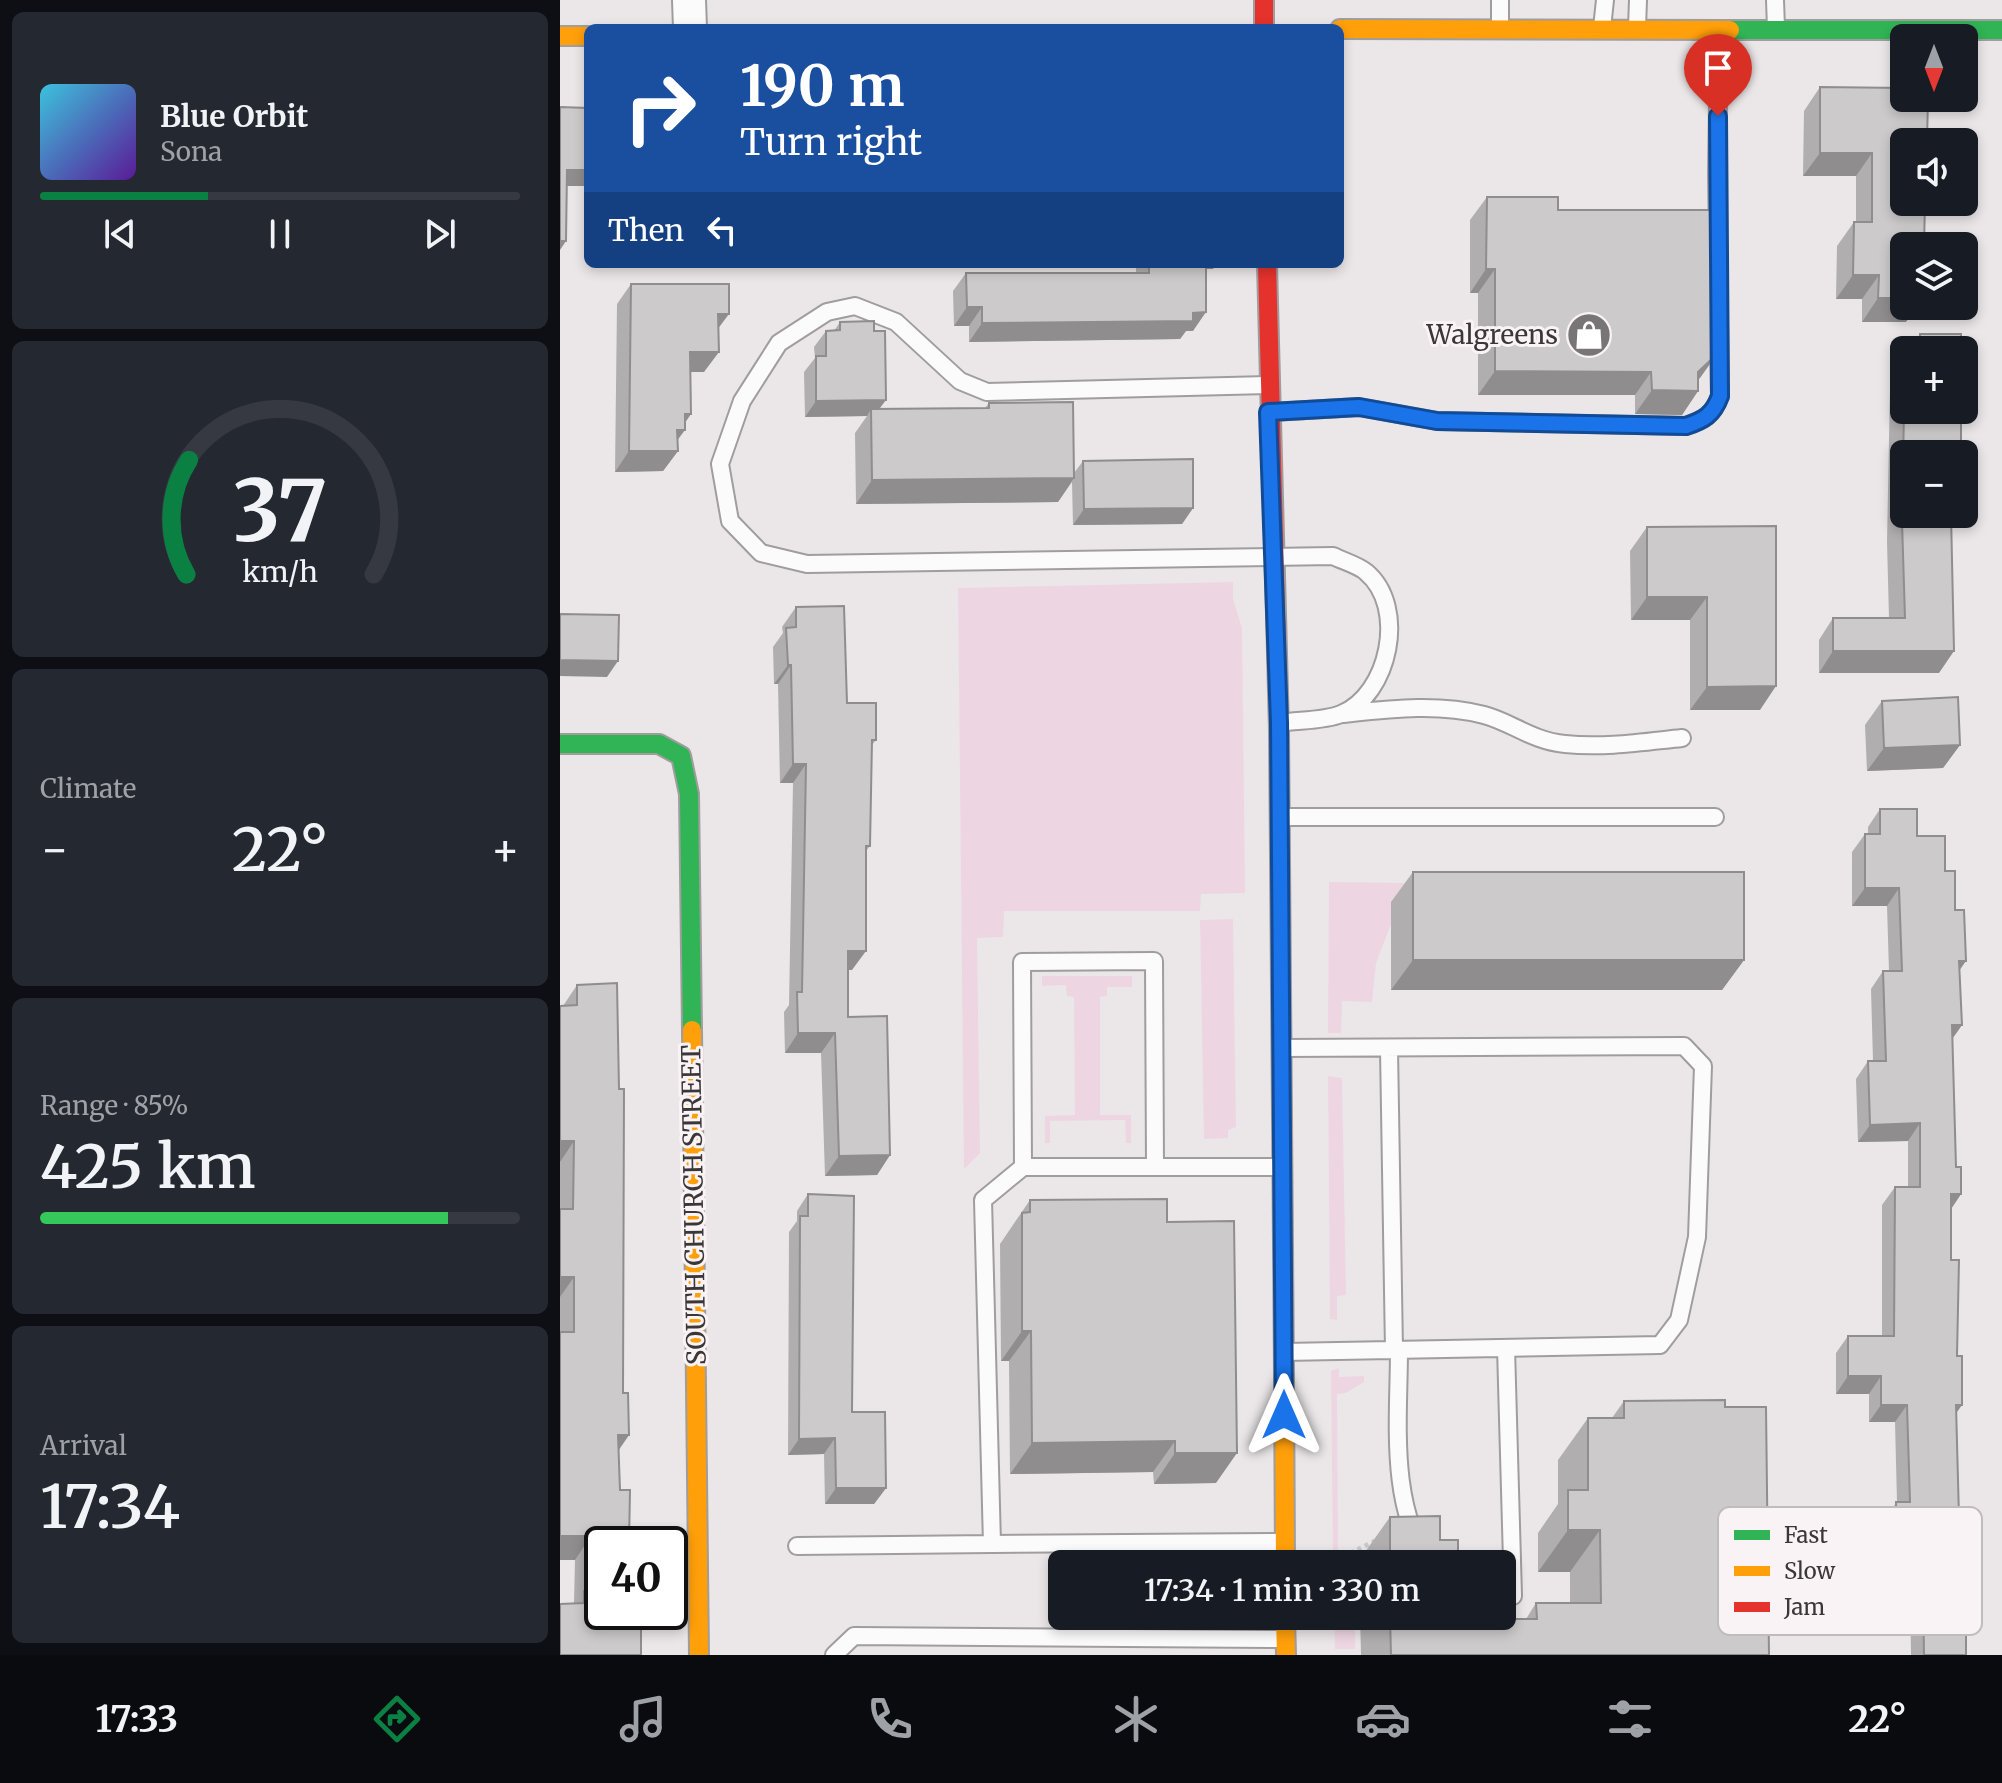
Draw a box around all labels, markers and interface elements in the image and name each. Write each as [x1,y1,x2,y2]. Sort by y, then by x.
north arrow [1890,24,1978,112]
map controls [1890,24,1978,528]
pin [1684,34,1752,116]
icon: arrive [1696,46,1740,90]
text: 190 m [740,51,905,121]
icon: right [608,56,712,160]
text: Blue Orbit [160,97,308,135]
text: Turn right [740,120,922,165]
button: sound [1890,128,1978,216]
text: Sona [160,135,222,168]
icon: left [700,208,744,252]
text: Then [608,211,684,249]
icon: previous [98,212,142,256]
icon: pause [258,212,302,256]
icon: next [418,212,462,256]
button: layers [1890,232,1978,320]
shop icon: Walgreens [1565,311,1613,359]
place label: Walgreens [1426,318,1558,351]
button: + [1890,336,1978,424]
button: − [1890,440,1978,528]
text: 37 [233,458,327,563]
text: km/h [242,554,318,590]
text: Climate [40,772,136,805]
text: 22° [232,812,328,887]
text: − [40,822,69,877]
text: + [491,822,520,877]
street label: SOUTH CHURCH STREET [674,1045,713,1366]
text: Range · 85% [40,1089,189,1122]
text: 425 km [40,1129,256,1204]
position arrow [1242,1373,1326,1457]
text: Arrival [40,1429,127,1462]
text: 17:34 [40,1469,180,1544]
legend [1718,1507,1982,1635]
text: Fast [1784,1521,1828,1549]
speed limit sign: 40 [584,1526,688,1630]
text: Slow [1784,1557,1835,1585]
text: 17:34 · 1 min · 330 m [1144,1571,1420,1609]
text: Jam [1783,1593,1825,1621]
icon: directions [369,1691,425,1747]
icon: music [615,1691,671,1747]
icon: phone [862,1691,918,1747]
icon: climate [1108,1691,1164,1747]
icon: car [1355,1691,1411,1747]
icon: filters [1602,1691,1658,1747]
text: 17:33 [95,1697,178,1742]
text: 22° [1848,1697,1907,1742]

